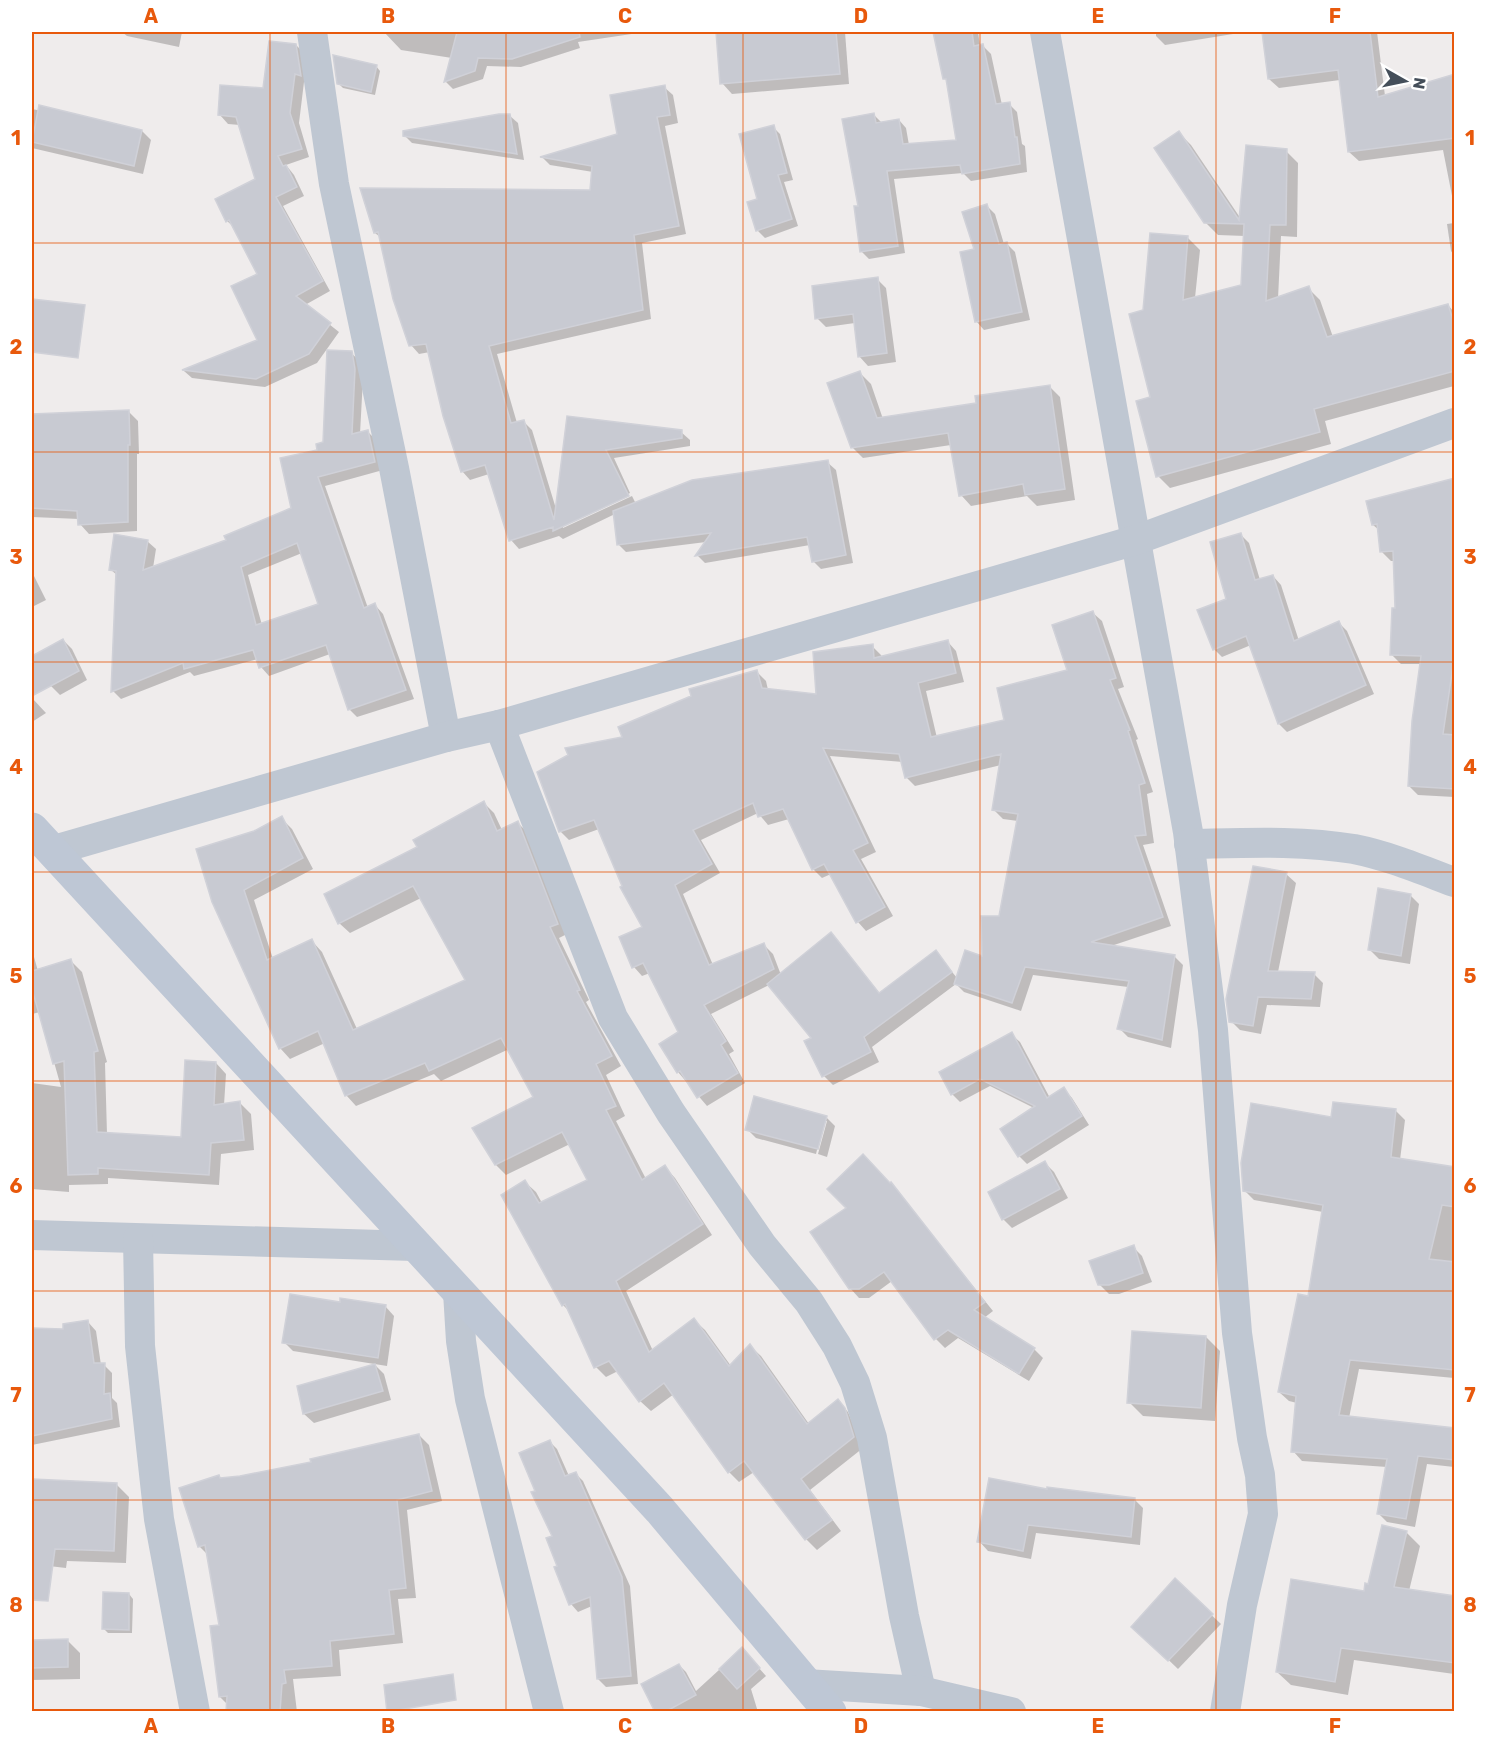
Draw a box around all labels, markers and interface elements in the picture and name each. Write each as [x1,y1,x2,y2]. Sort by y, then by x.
text: A [144,4,159,28]
text: B [381,4,395,28]
text: C [618,4,632,28]
text: D [854,4,868,28]
text: E [1092,4,1104,28]
text: F [1329,4,1341,28]
north arrow [1375,51,1435,111]
text: N [1409,76,1430,90]
text: 1 [11,126,21,150]
text: 1 [1465,126,1475,150]
text: 2 [10,335,23,359]
text: 2 [1464,335,1477,359]
text: 3 [9,545,23,569]
text: 3 [1463,545,1477,569]
text: 4 [9,755,23,779]
text: 4 [1463,755,1477,779]
text: 5 [10,964,23,988]
text: 5 [1464,964,1477,988]
text: 6 [9,1174,23,1198]
text: 6 [1463,1174,1477,1198]
text: 7 [10,1383,22,1407]
text: 7 [1464,1383,1476,1407]
text: 8 [9,1593,23,1617]
text: 8 [1463,1593,1477,1617]
text: A [144,1714,159,1738]
text: B [381,1714,395,1738]
text: C [618,1714,632,1738]
text: D [854,1714,868,1738]
text: E [1092,1714,1104,1738]
text: F [1329,1714,1341,1738]

